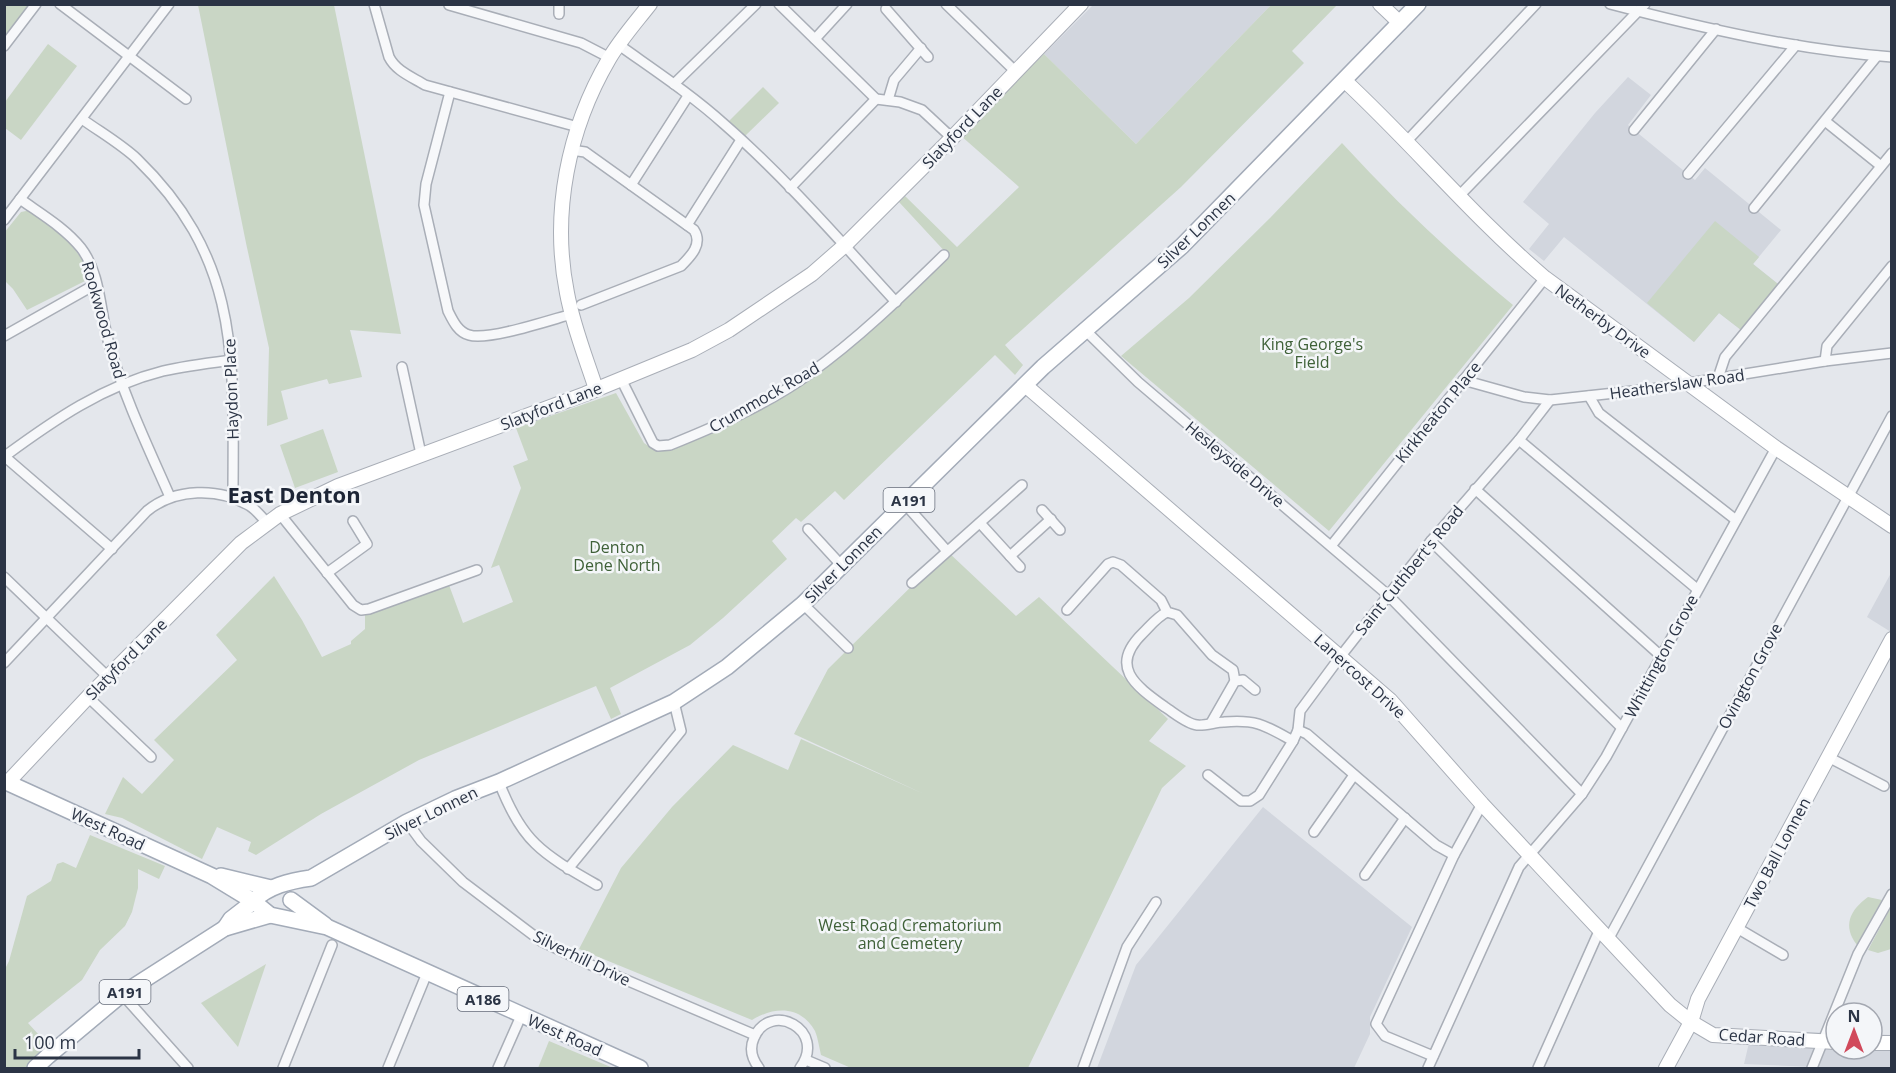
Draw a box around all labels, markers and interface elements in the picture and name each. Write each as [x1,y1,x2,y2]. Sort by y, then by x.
street label: Slatyford Lane [917,81,1007,173]
street label: Silver Lonnen [1152,187,1240,273]
street label: Rookwood Road [77,259,131,381]
street label: Netherby Drive [1551,279,1655,363]
park label: King George's Field [1261,333,1363,373]
street label: Haydon Place [218,338,244,440]
street label: Crummock Road [705,356,823,438]
street label: Kirkheaton Place [1390,357,1486,467]
street label: Heatherslaw Road [1608,364,1746,404]
street label: Slatyford Lane [497,377,605,435]
street label: Hesleyside Drive [1181,416,1289,512]
district label: East Denton [227,479,361,509]
road number: A191 [884,488,934,512]
street label: Saint Cuthbert's Road [1350,500,1468,640]
street label: Silver Lonnen [800,521,886,607]
park label: Denton Dene North [573,536,661,576]
street label: Whittington Grove [1619,590,1703,721]
street label: Slatyford Lane [80,613,172,705]
street label: Ovington Grove [1713,619,1787,733]
street label: Lanercost Drive [1309,629,1411,723]
street label: Silver Lonnen [381,781,481,845]
street label: Two Ball Lonnen [1738,794,1816,912]
street label: West Road [67,802,149,856]
park label: West Road Crematorium and Cemetery [818,914,1002,954]
street label: Silverhill Drive [530,925,634,991]
road number: A191 [100,980,150,1004]
road number: A186 [458,987,508,1011]
north arrow [1824,1001,1884,1061]
text: N [1847,1005,1861,1027]
street label: West Road [524,1009,606,1061]
scale bar [15,1022,140,1060]
street label: Cedar Road [1718,1023,1806,1051]
text: 100 m [24,1030,76,1054]

